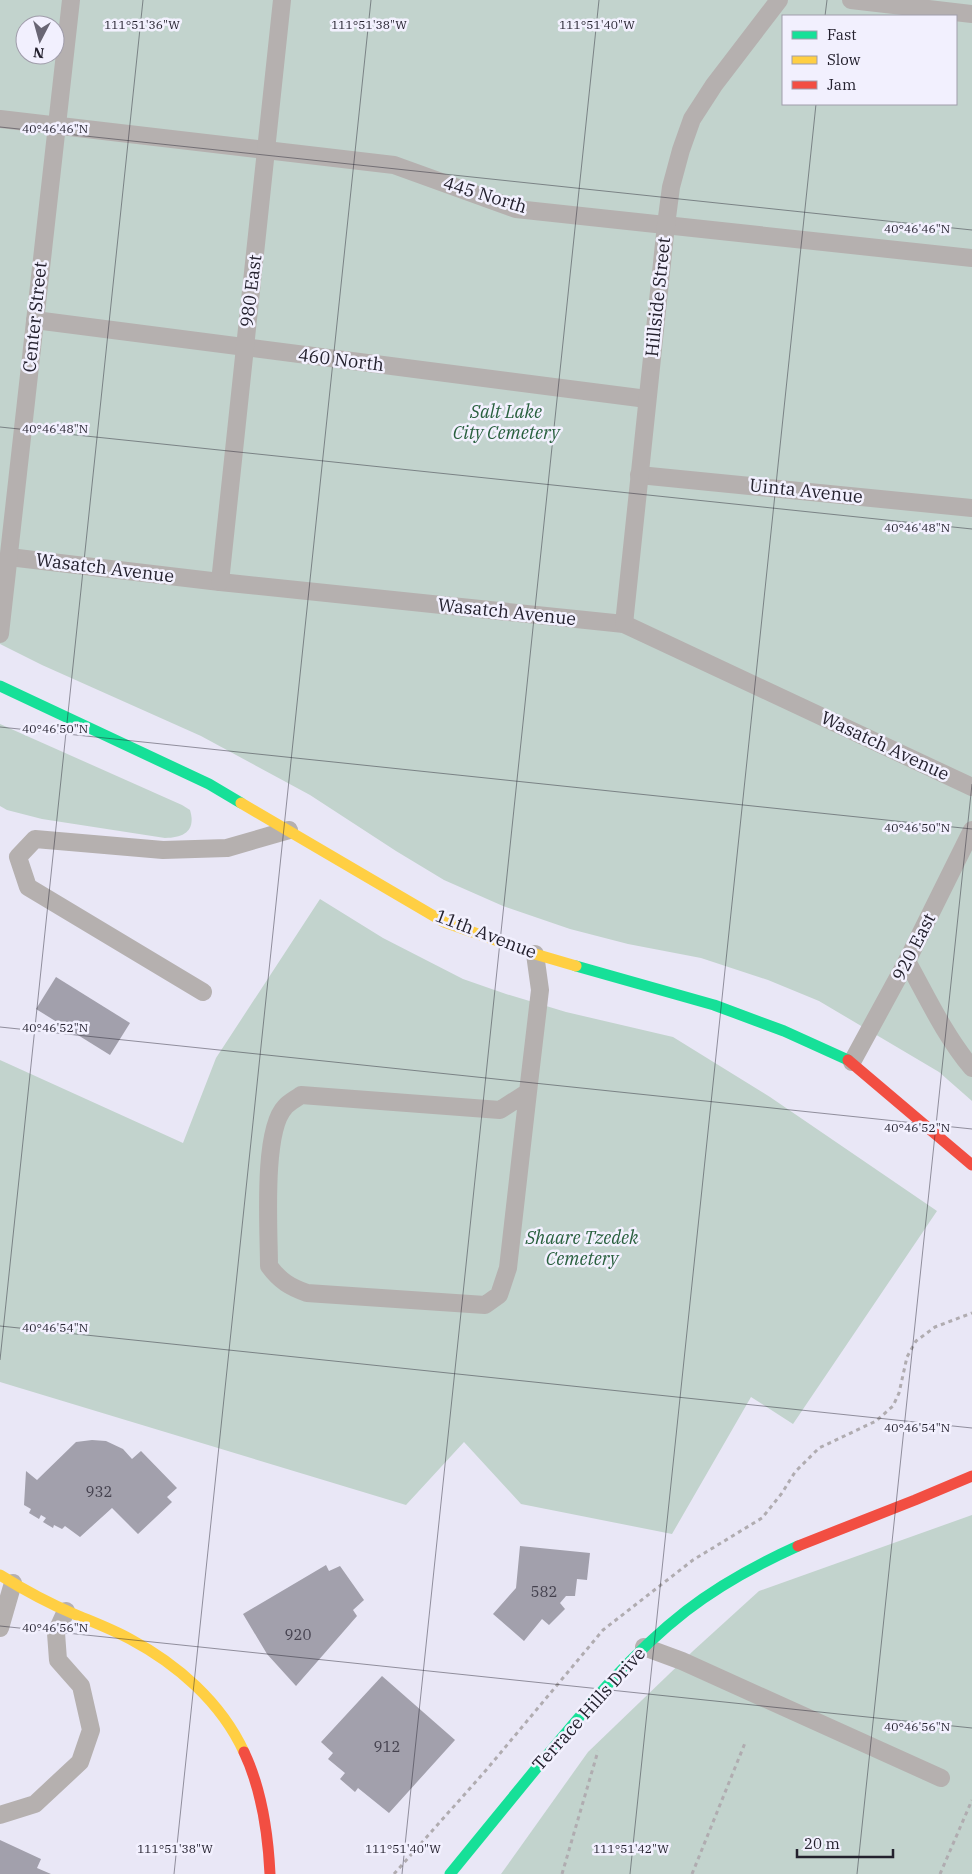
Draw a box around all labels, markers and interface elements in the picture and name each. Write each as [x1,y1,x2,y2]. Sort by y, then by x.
north arrow [15,15,65,65]
legend [782,15,957,105]
text: 111°51'36"W [104,17,180,32]
text: 111°51'38"W [331,17,407,32]
text: 111°51'40"W [559,17,635,32]
text: Fast [827,25,857,44]
text: N [32,43,45,62]
text: Slow [827,50,861,69]
text: Jam [827,75,856,94]
text: 40°46'46"N [22,121,88,136]
street label: 445 North [440,171,530,218]
text: 40°46'46"N [884,221,950,236]
street label: Hillside Street [640,236,675,358]
street label: 980 East [235,253,266,329]
street label: Center Street [17,260,52,374]
street label: 460 North [297,343,385,376]
park label: Salt Lake City Cemetery [453,400,561,444]
text: 40°46'48"N [22,421,88,436]
street label: Uinta Avenue [748,473,864,508]
text: 40°46'48"N [884,520,950,535]
street label: Wasatch Avenue [35,548,175,587]
street label: Wasatch Avenue [437,593,577,630]
street label: Wasatch Avenue [817,706,953,785]
text: 40°46'50"N [22,721,88,736]
text: 40°46'50"N [884,820,950,835]
street label: 11th Avenue [432,904,540,963]
street label: 920 East [887,909,940,985]
text: 40°46'52"N [22,1020,88,1035]
text: 40°46'52"N [884,1120,950,1135]
park label: Shaare Tzedek Cemetery [524,1226,639,1270]
text: 40°46'54"N [22,1320,88,1335]
text: 40°46'54"N [884,1420,950,1435]
house number: 932 [85,1482,113,1501]
house number: 582 [530,1582,558,1601]
text: 40°46'56"N [22,1620,88,1635]
house number: 920 [284,1625,312,1644]
street label: Terrace Hills Drive [527,1642,650,1775]
text: 40°46'56"N [884,1719,950,1734]
house number: 912 [373,1737,401,1756]
scale bar [797,1826,893,1858]
text: 20 m [804,1834,840,1853]
text: 111°51'38"W [137,1841,213,1856]
text: 111°51'40"W [365,1841,441,1856]
text: 111°51'42"W [593,1841,669,1856]

